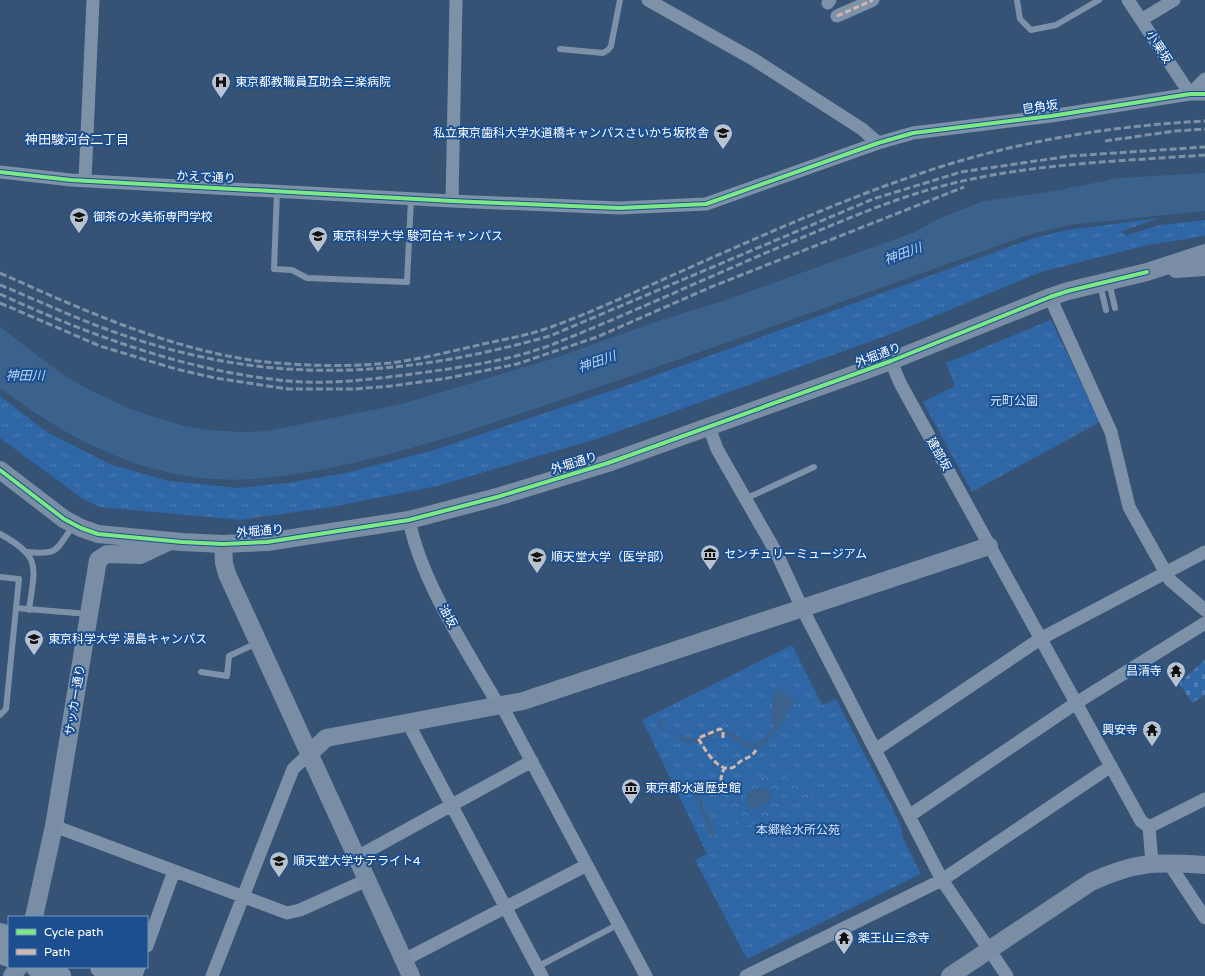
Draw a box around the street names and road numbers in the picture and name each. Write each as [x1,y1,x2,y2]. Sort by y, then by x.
street label: 小栗坂 [1143,28,1175,66]
street label: 皀角坂 [1021,98,1059,116]
street label: かえで通り [176,168,236,186]
street label: 外堀通り [853,340,903,370]
street label: 建部坂 [924,435,954,473]
street label: 外堀通り [549,449,599,477]
street label: 外堀通り [235,522,285,540]
street label: 油坂 [436,602,460,630]
street label: サッカー通り [62,663,88,737]

